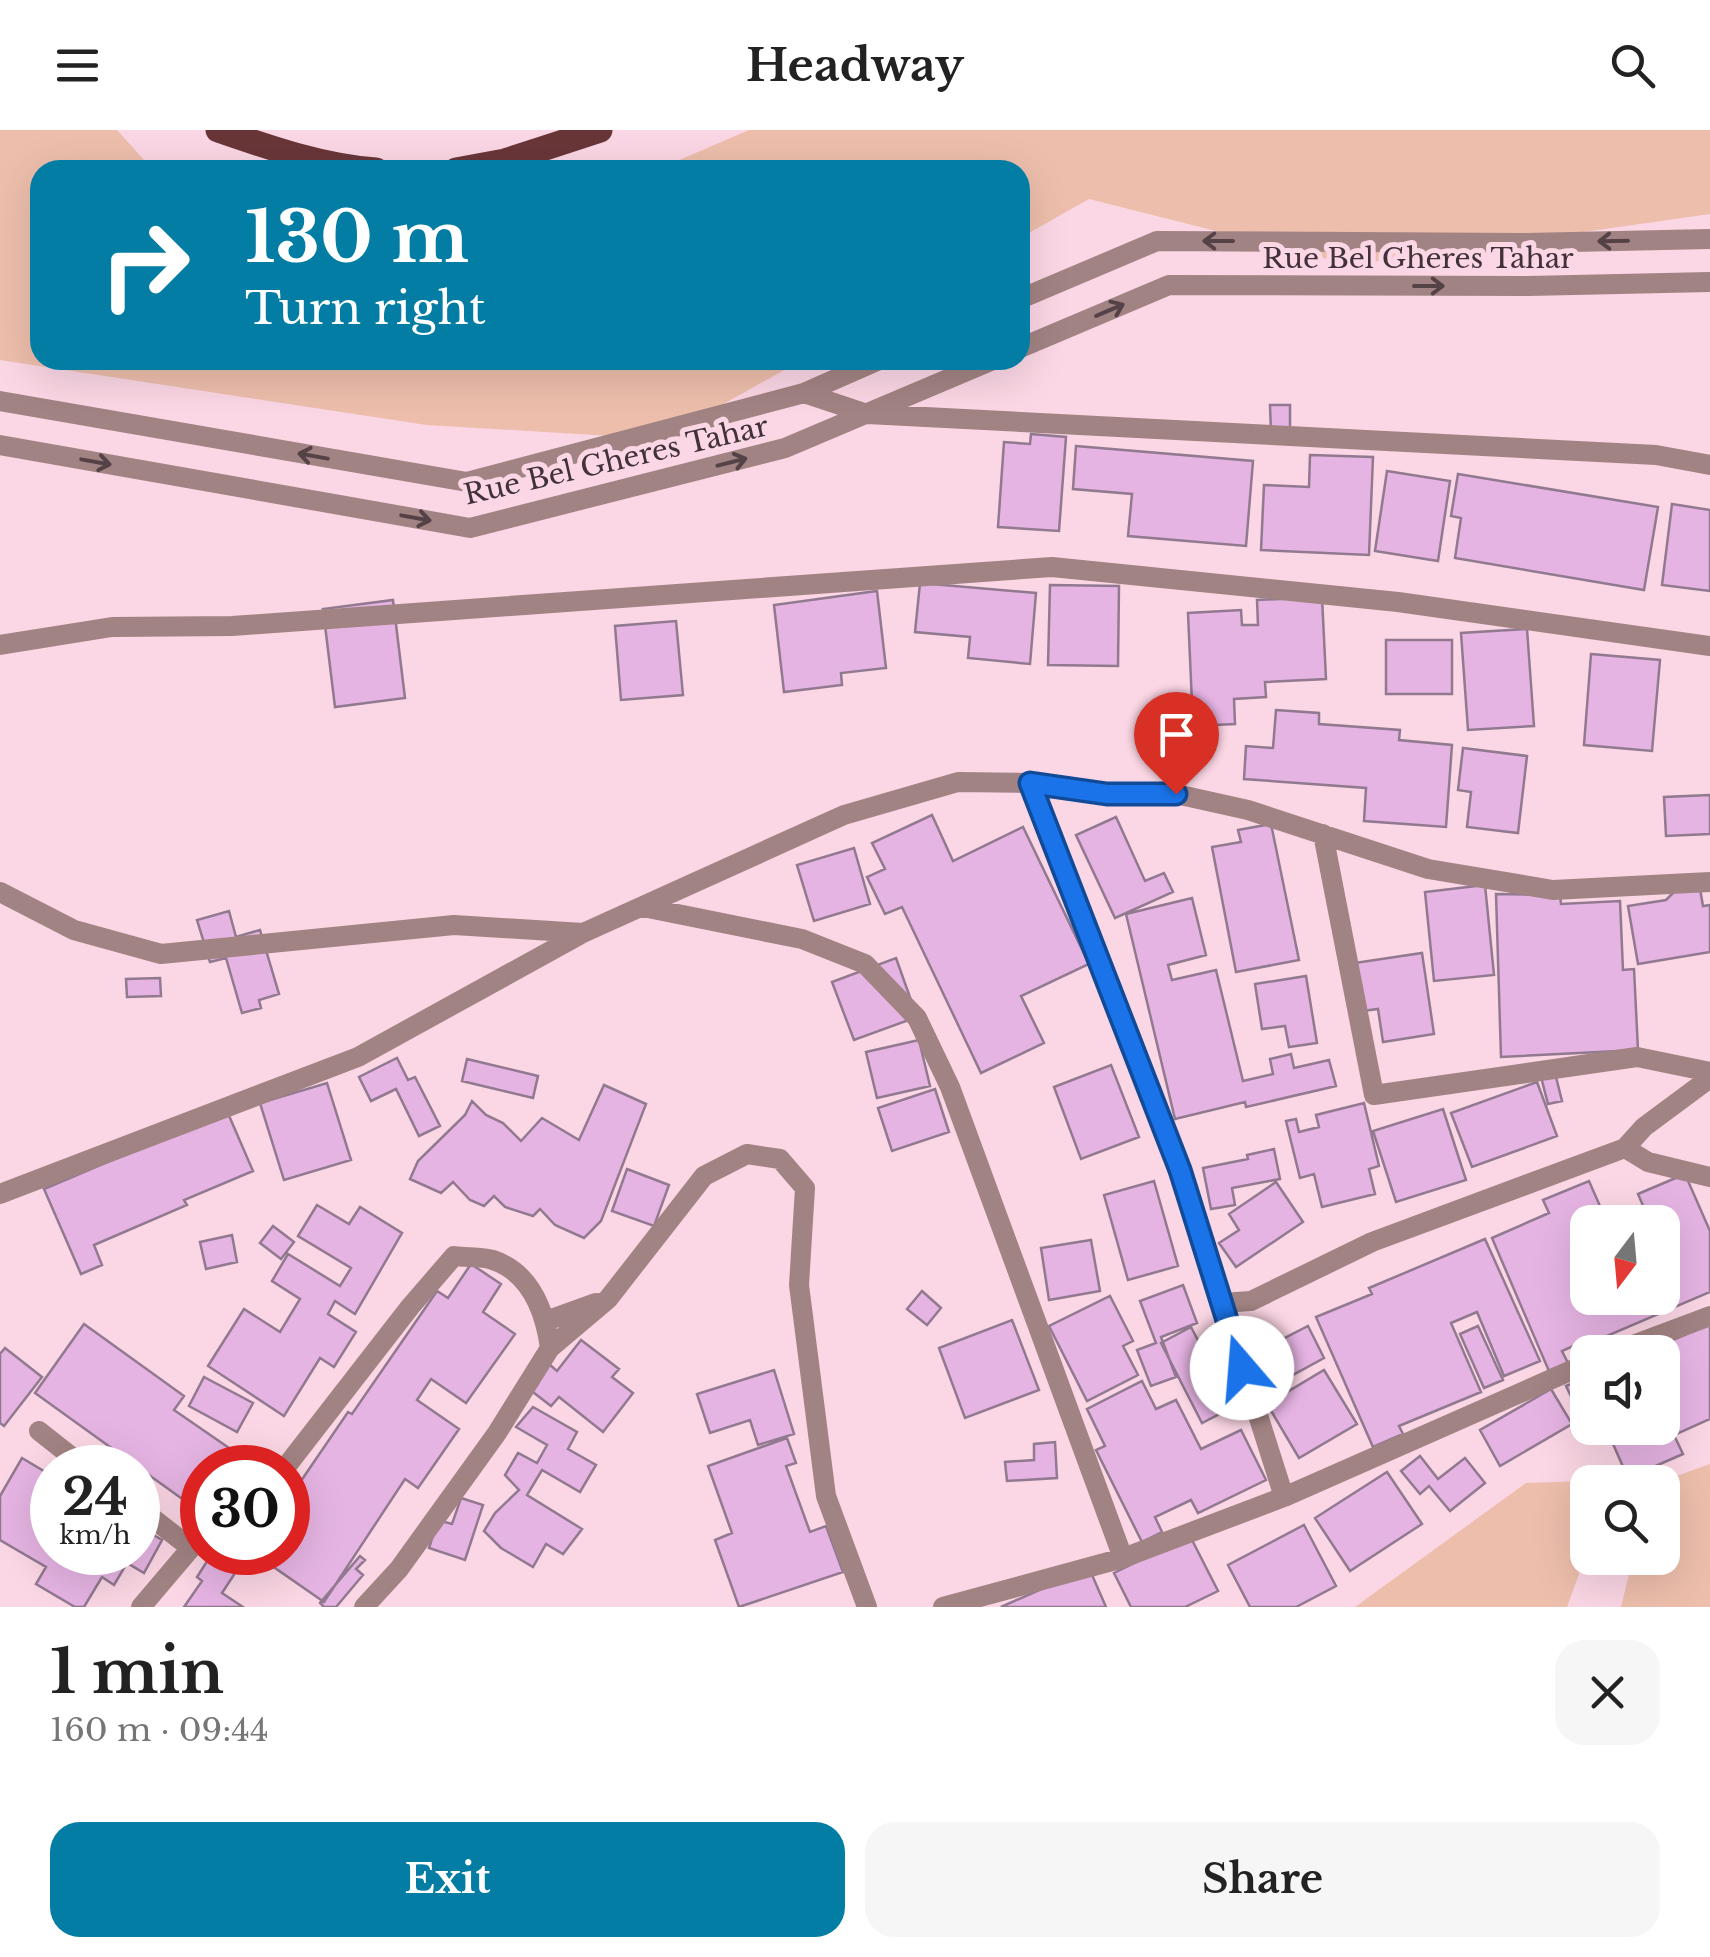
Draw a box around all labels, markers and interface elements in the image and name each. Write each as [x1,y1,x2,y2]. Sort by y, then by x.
text: Headway [746,37,964,93]
icon: menu [50,38,105,93]
icon: search [1605,38,1660,93]
text: 130 m [245,194,469,281]
icon: right [80,200,210,330]
one-way arrow [1597,231,1629,250]
one-way arrow [1202,232,1234,250]
street label: Rue Bel Gheres Tahar [1262,241,1574,276]
one-way arrow [1412,276,1445,296]
text: Turn right [245,280,486,336]
one-way arrow [1094,300,1125,318]
street label: Rue Bel Gheres Tahar [460,408,772,513]
one-way arrow [297,446,330,465]
one-way arrow [716,451,747,470]
one-way arrow [79,453,112,472]
one-way arrow [399,509,432,528]
pin [1134,692,1219,795]
icon: arrive [1149,707,1204,762]
north arrow [1570,1205,1680,1315]
map controls [1570,1205,1680,1575]
position arrow [1190,1316,1294,1420]
button: sound [1570,1335,1680,1445]
speed limit sign: 30 [180,1445,310,1575]
button: search [1570,1465,1680,1575]
text: 24 [62,1466,128,1529]
text: km/h [60,1520,130,1551]
text: 1 min [50,1635,224,1709]
button: close [1555,1640,1660,1745]
text: 160 m · 09:44 [50,1710,269,1750]
button: Exit [50,1822,845,1937]
button: Share [865,1822,1660,1937]

